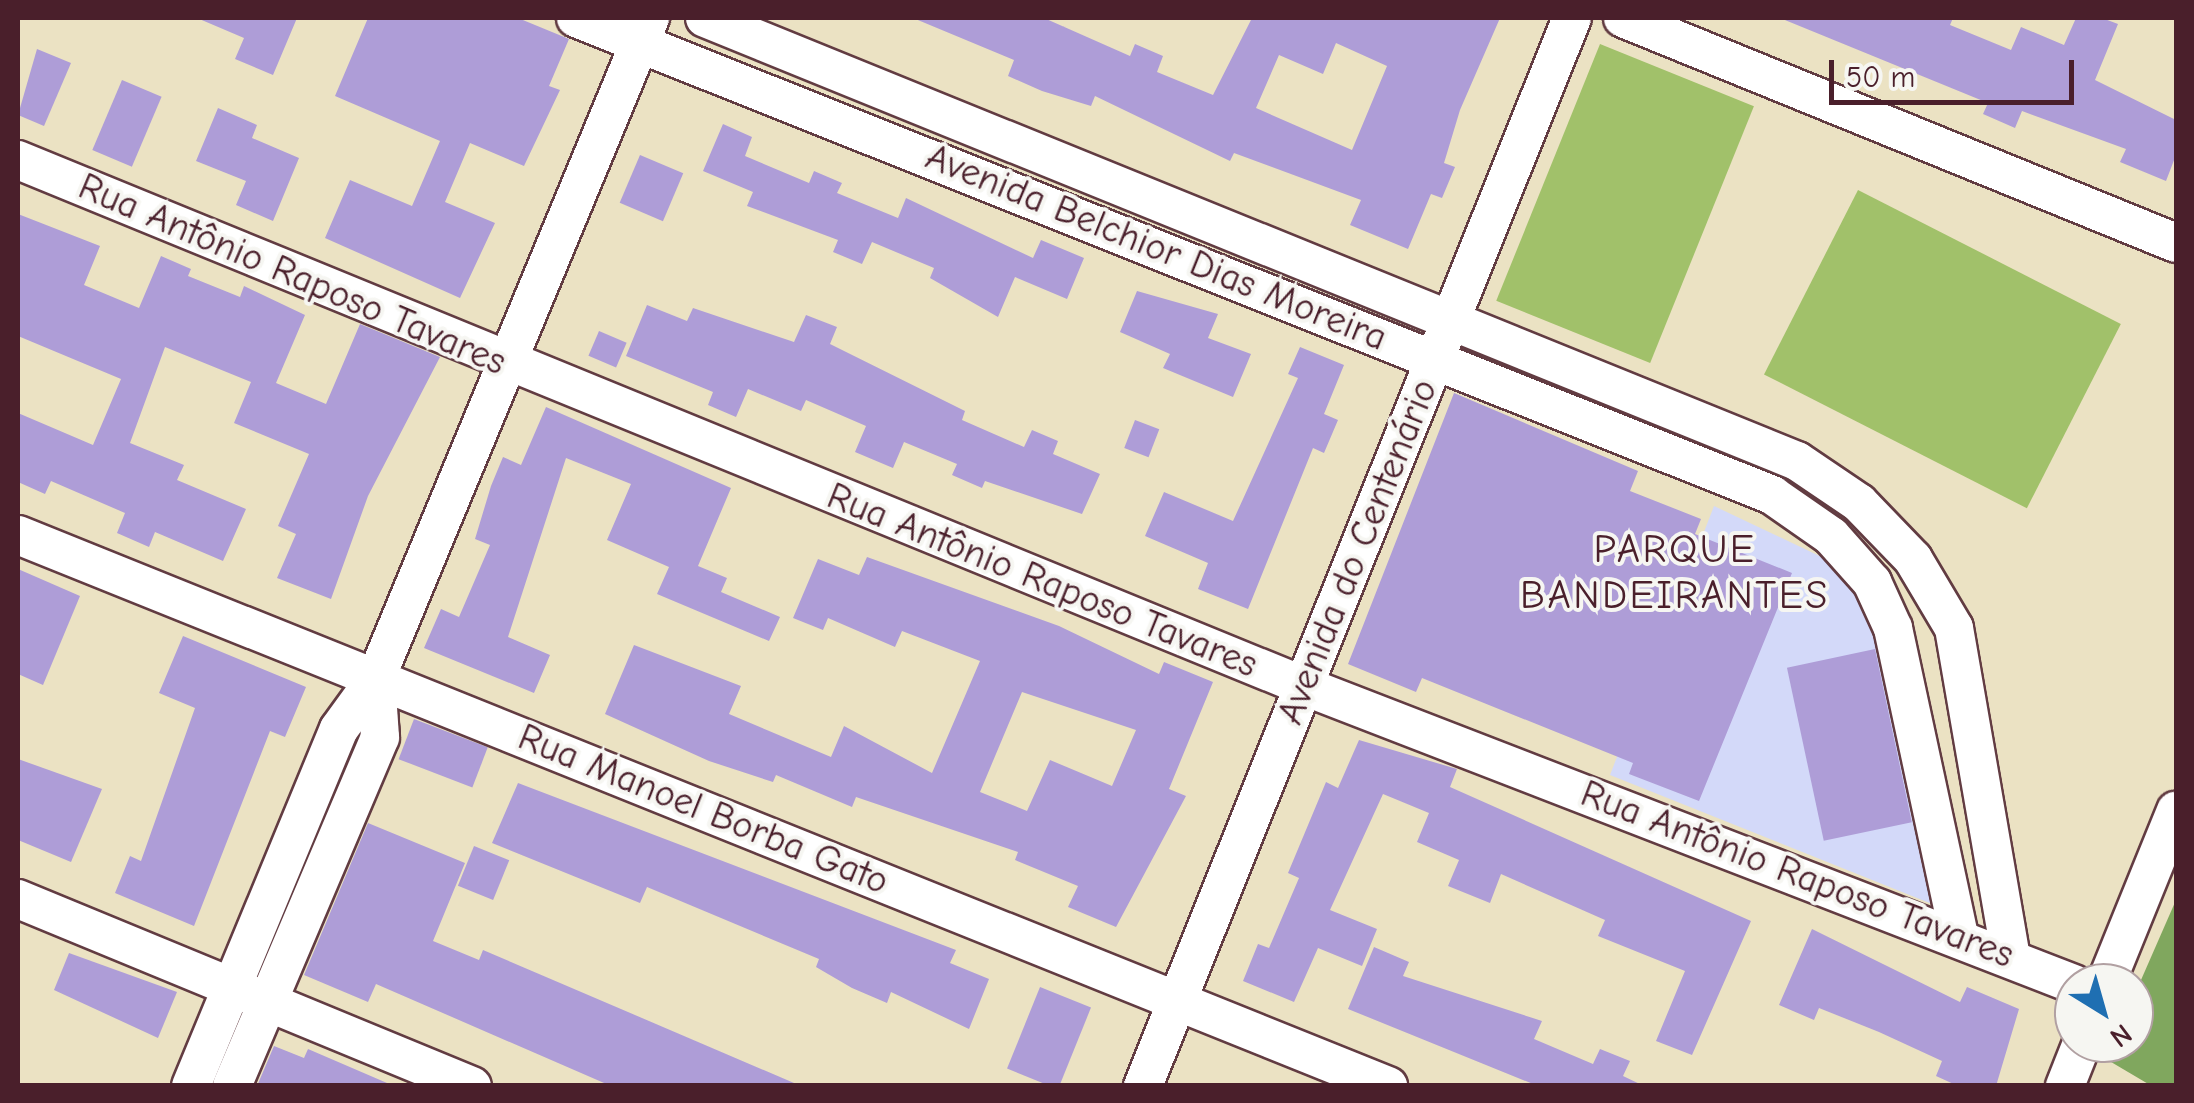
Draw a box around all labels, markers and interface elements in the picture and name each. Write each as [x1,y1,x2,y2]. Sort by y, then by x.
scale bar [1834,40,2079,102]
text: 50 m [1846,60,1915,95]
street label: Avenida Belchior Dias Moreira [919,135,1393,361]
street label: Rua Antônio Raposo Tavares [71,164,513,386]
street label: Avenida do Centenário [1268,373,1448,731]
street label: Rua Antônio Raposo Tavares [820,474,1264,688]
district label: PARQUE BANDEIRANTES [1520,525,1830,619]
street label: Rua Manoel Borba Gato [511,715,895,905]
street label: Rua Antônio Raposo Tavares [1574,771,2020,979]
north arrow [2054,963,2154,1063]
text: N [2104,1017,2138,1054]

